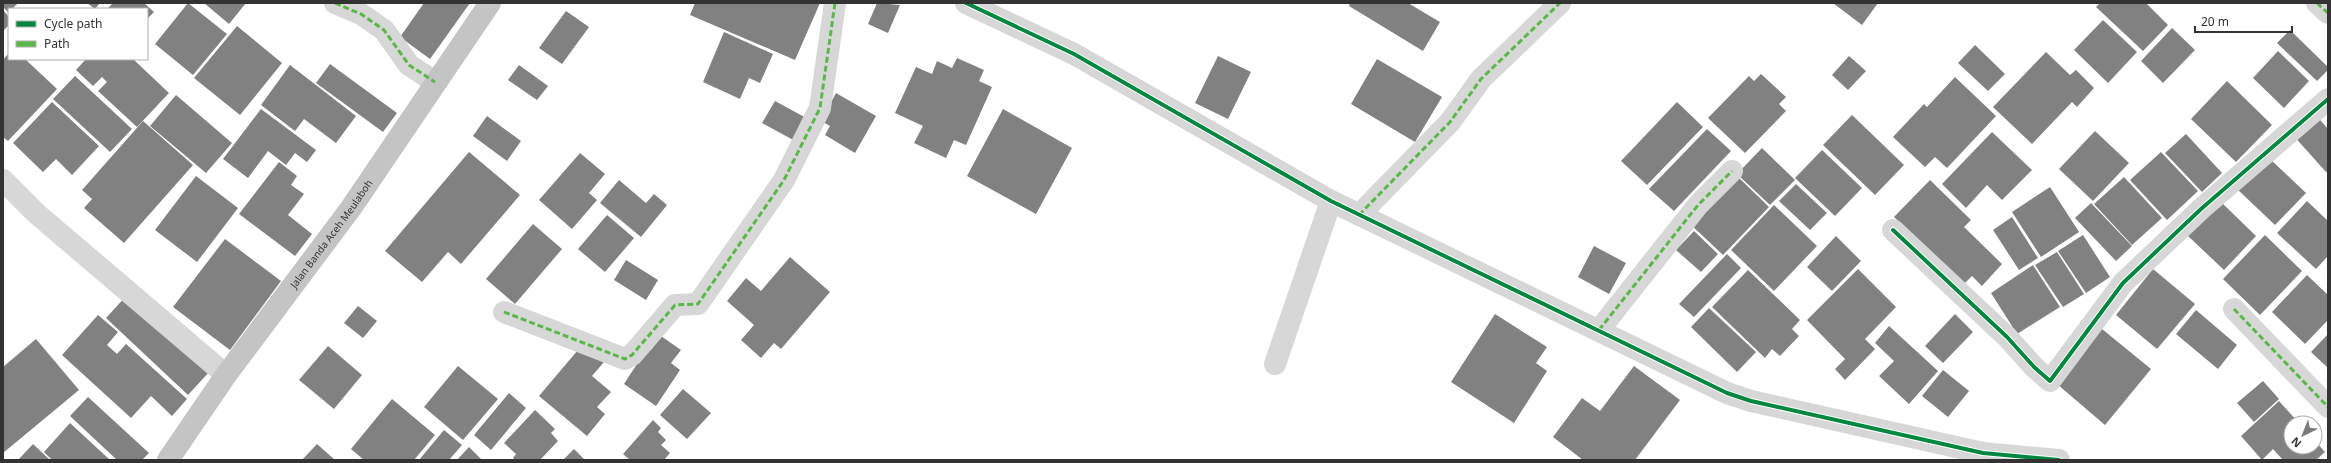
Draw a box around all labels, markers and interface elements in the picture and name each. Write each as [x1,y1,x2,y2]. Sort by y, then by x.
legend [8,8,148,60]
scale bar [2195,8,2292,34]
text: 20 m [2201,13,2229,30]
text: Cycle path [44,15,102,32]
text: Path [44,35,70,52]
street label: Jalan Banda Aceh Meulaboh [286,177,375,292]
north arrow [2283,415,2323,455]
text: N [2287,434,2304,451]

